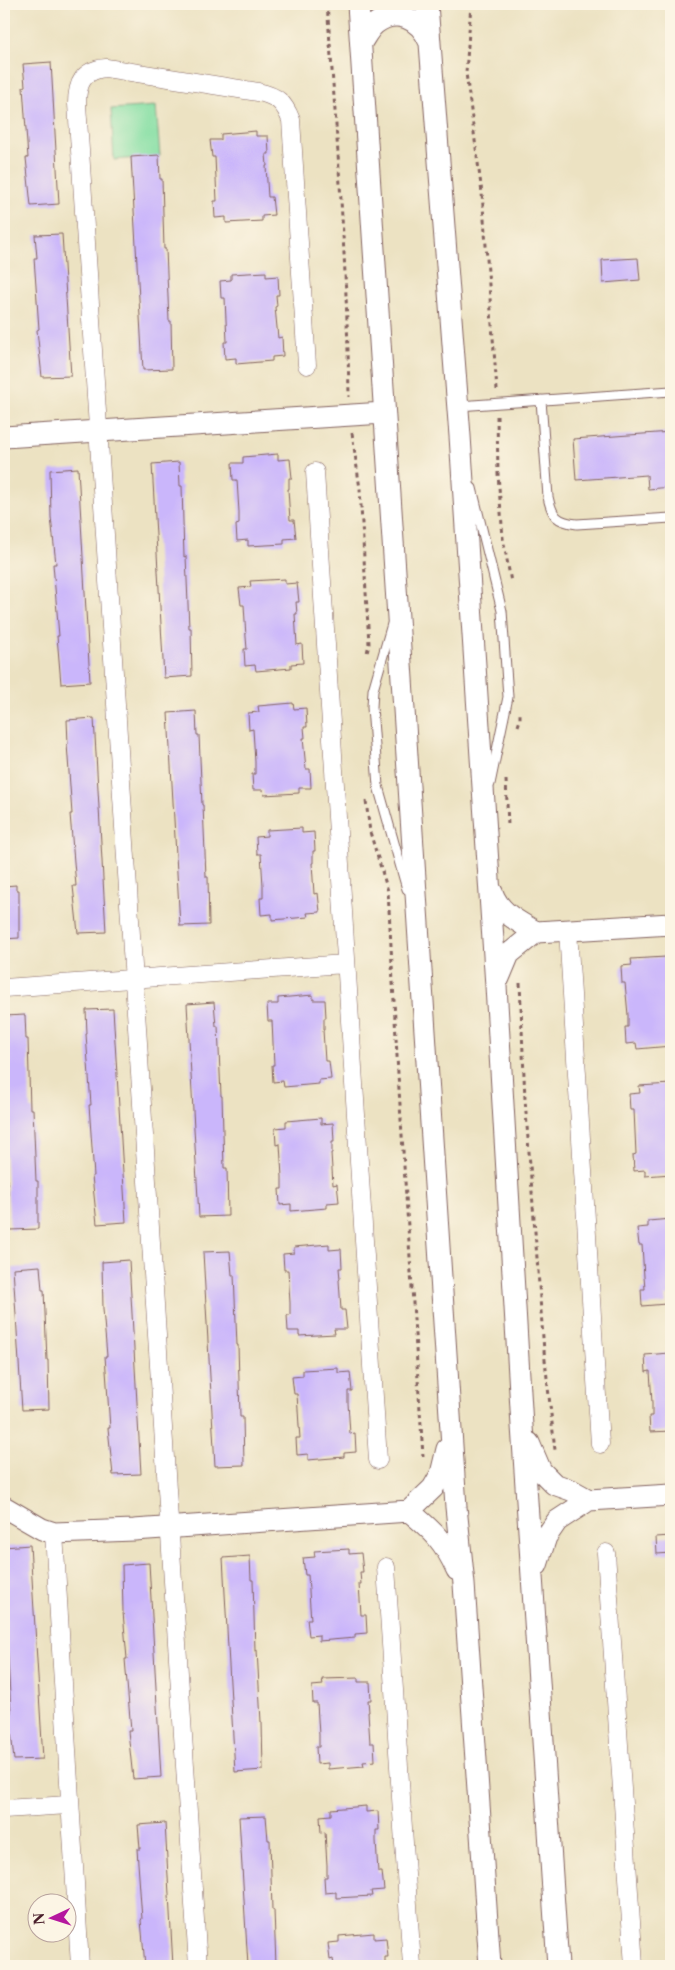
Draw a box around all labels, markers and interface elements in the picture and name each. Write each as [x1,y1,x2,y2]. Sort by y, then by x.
north arrow [28,1892,78,1942]
text: N [30,1912,48,1926]

